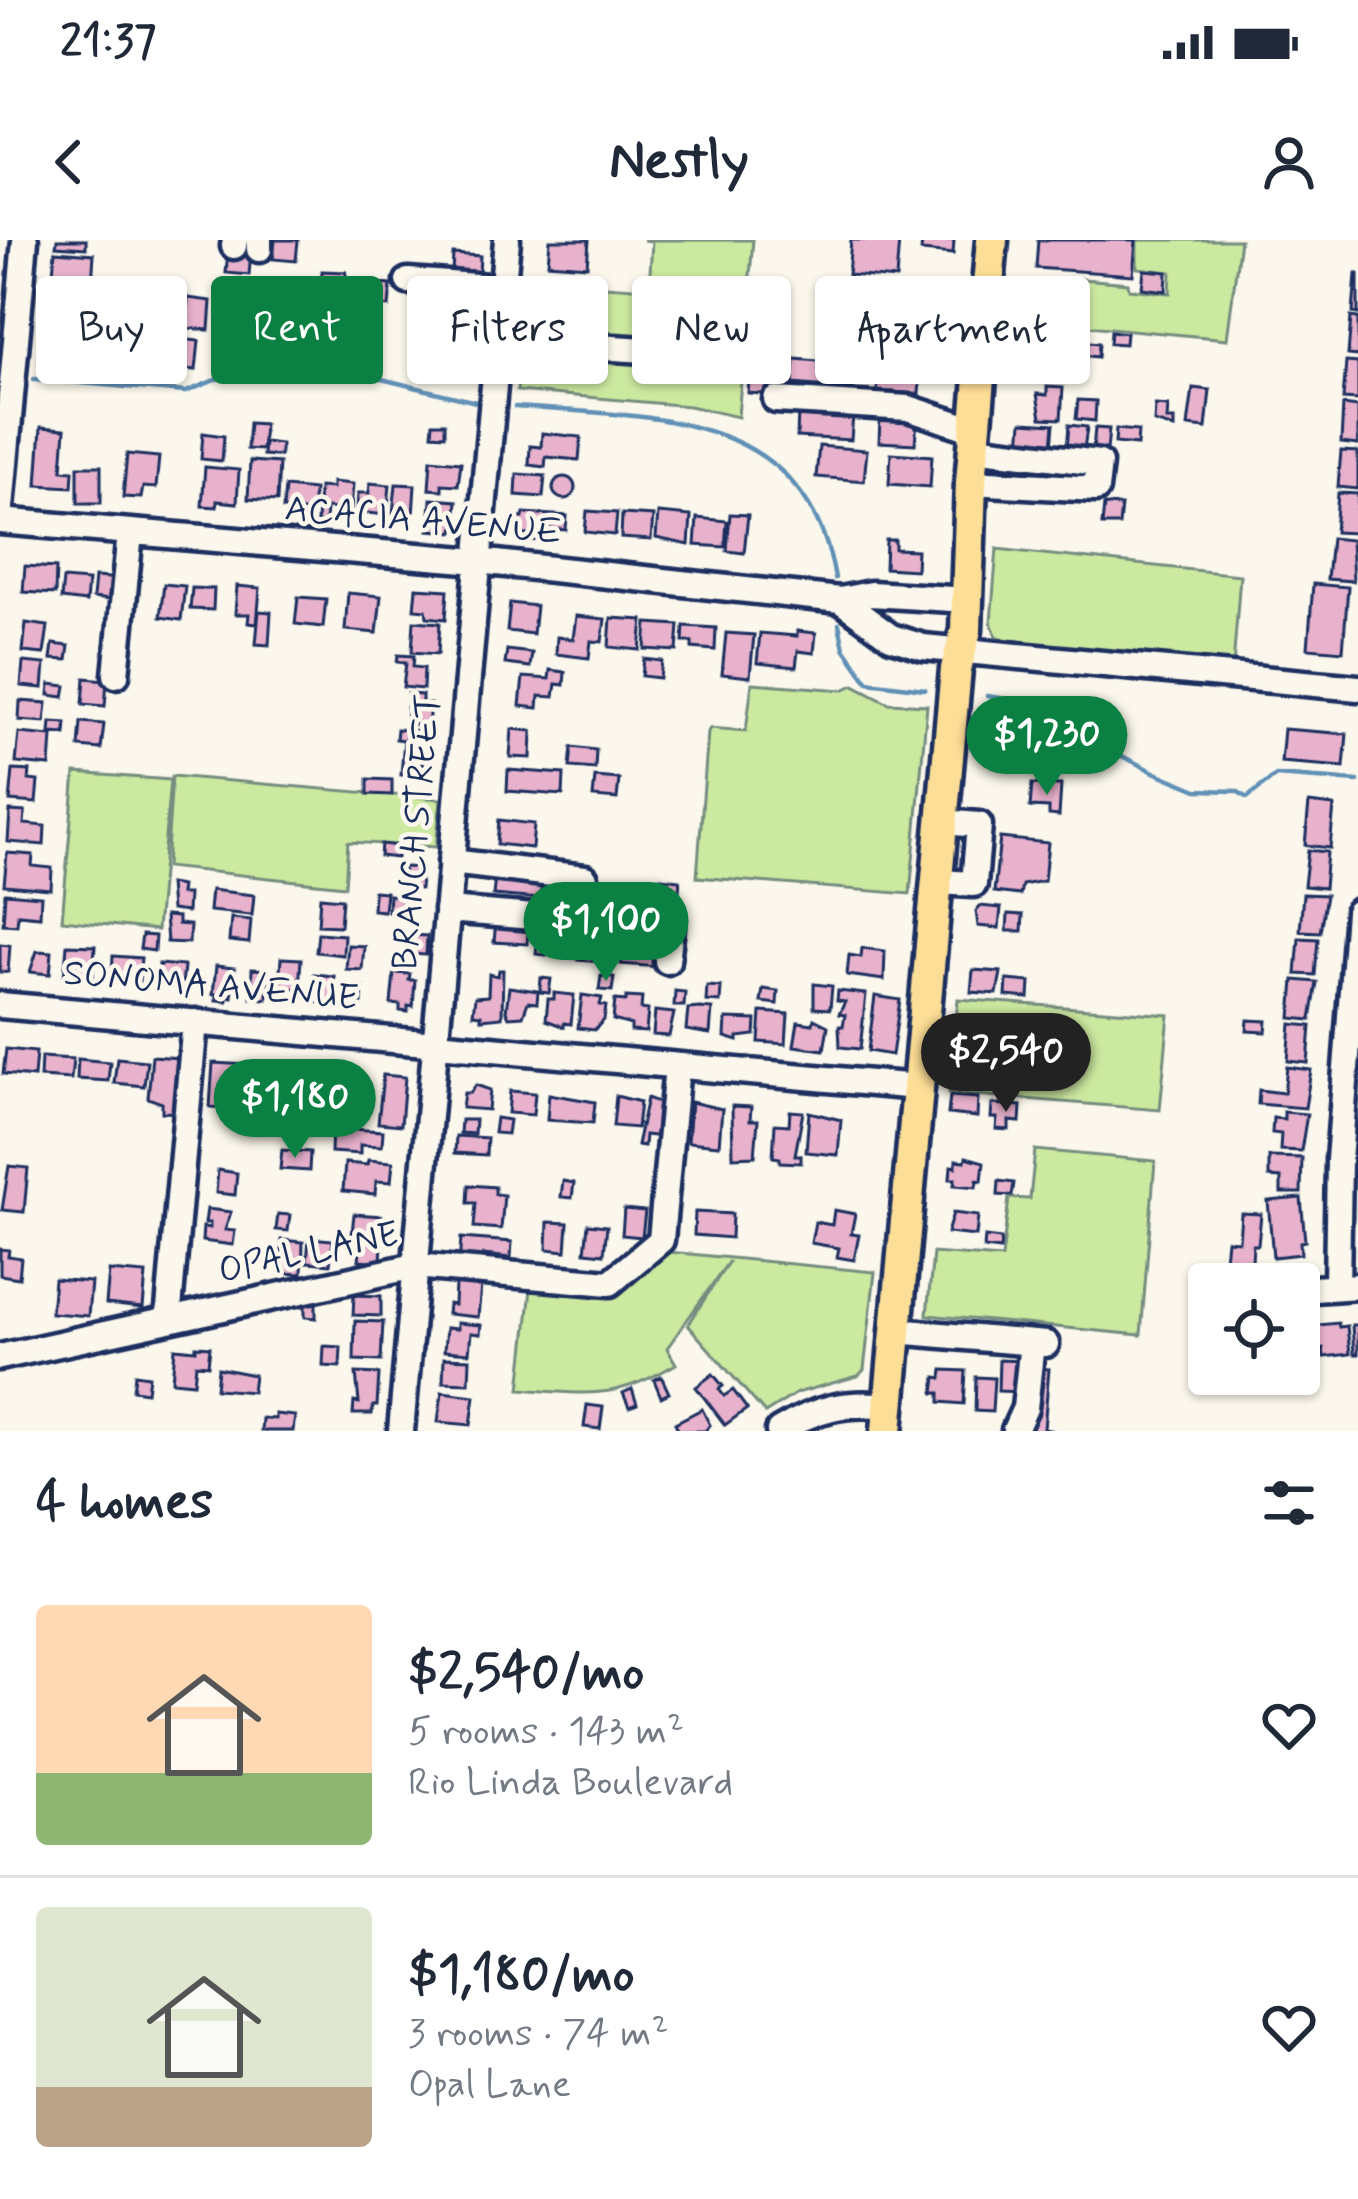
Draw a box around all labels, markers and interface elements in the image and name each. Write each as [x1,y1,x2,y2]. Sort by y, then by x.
text: 21:37 [60,13,156,72]
text: Nestly [609,127,749,198]
icon: back [36,129,102,195]
icon: person [1256,129,1322,195]
chip: Buy [36,276,187,384]
chip: Rent [211,276,383,384]
chip: Filters [407,276,608,384]
chip: New [632,276,791,384]
chip: Apartment [815,276,1090,384]
street label: ACACIA AVENUE [283,486,563,558]
street label: BRANCH STREET [383,692,453,972]
pin: $1,230 [949,696,1145,798]
text: $1,230 [993,709,1101,760]
pin: $1,100 [508,882,704,984]
text: $1,100 [551,895,661,946]
street label: SONOMA AVENUE [62,951,360,1023]
pin: $2,540 [908,1013,1104,1115]
text: $2,540 [948,1026,1064,1077]
pin: $1,180 [197,1059,393,1161]
text: $1,180 [241,1072,349,1123]
street label: OPAL LANE [214,1212,404,1296]
map controls [1188,1263,1320,1395]
button: locate [1188,1263,1320,1395]
text: 4 homes [36,1470,213,1536]
icon: filters [1256,1470,1322,1536]
text: $2,540/mo [408,1641,644,1707]
icon: home [132,1653,276,1797]
icon: heart [1256,1692,1322,1758]
text: 5 rooms · 143 m² [408,1707,684,1758]
text: Rio Linda Boulevard [408,1758,733,1809]
text: $1,180/mo [408,1943,634,2009]
icon: home [132,1955,276,2099]
icon: heart [1256,1994,1322,2060]
text: 3 rooms · 74 m² [408,2009,669,2060]
text: Opal Lane [408,2060,571,2111]

